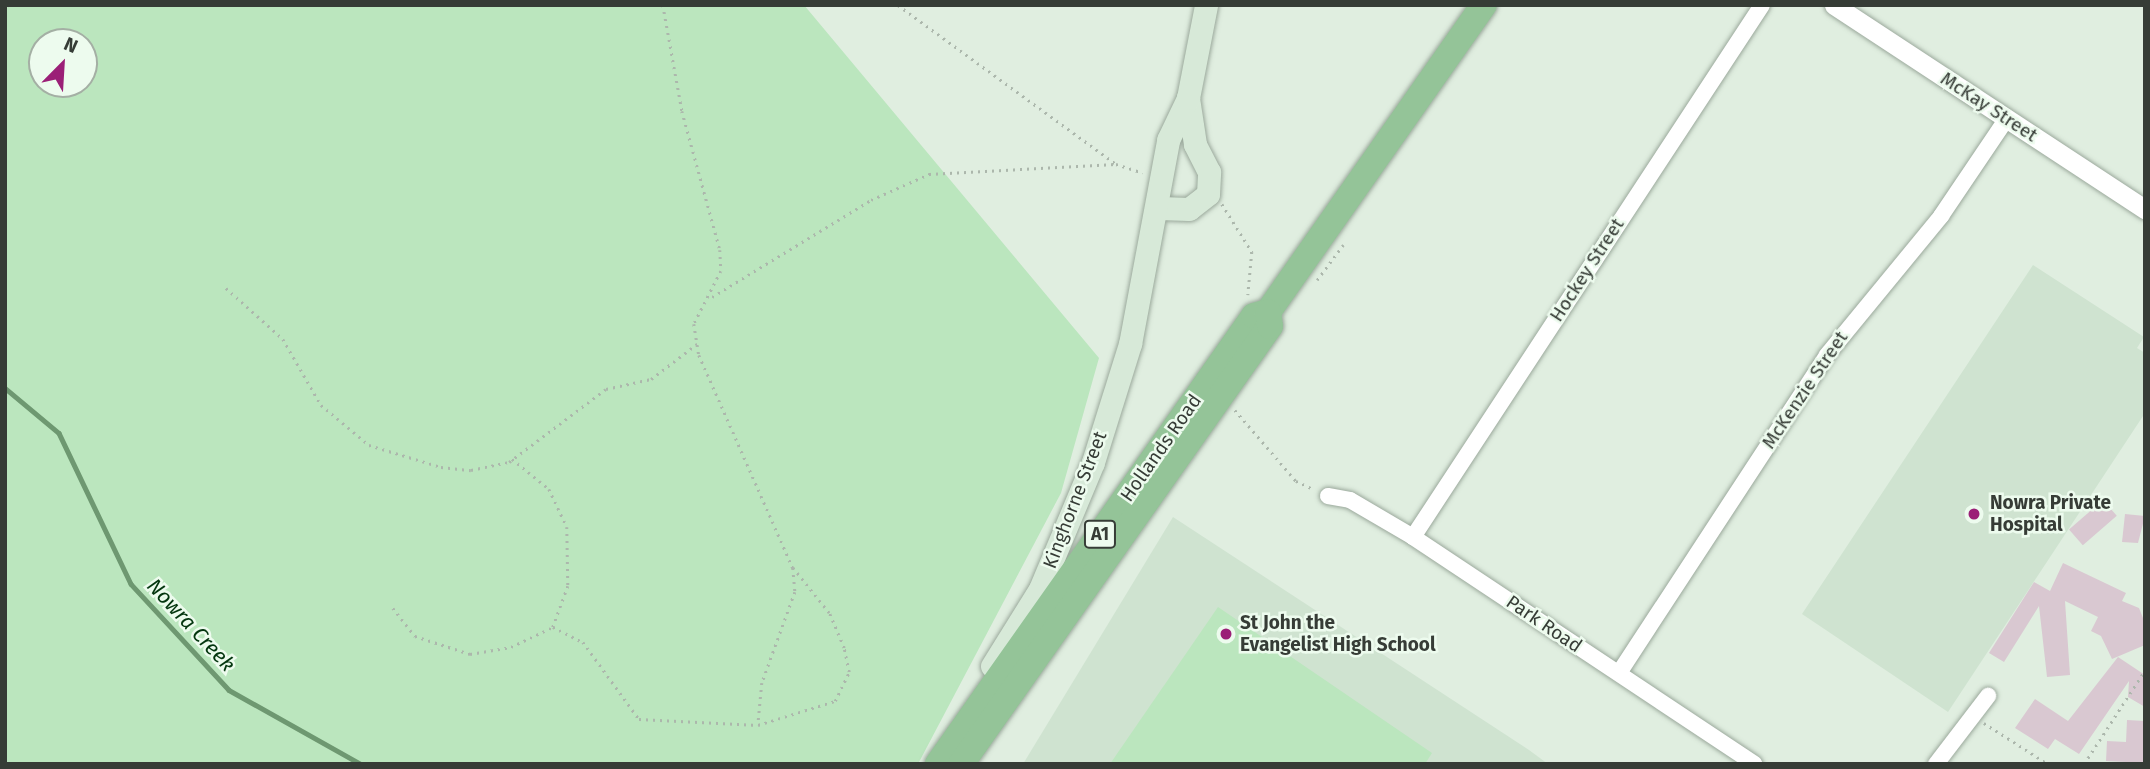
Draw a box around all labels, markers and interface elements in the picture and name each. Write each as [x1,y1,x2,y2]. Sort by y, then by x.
north arrow [28,28,98,98]
text: N [60,32,81,58]
street label: McKay Street [1936,67,2042,147]
street label: Hockey Street [1545,214,1629,326]
street label: McKenzie Street [1757,327,1853,453]
street label: Hollands Road [1116,390,1206,506]
street label: Kinghorne Street [1038,428,1112,572]
place label: Nowra Private Hospital [1990,492,2111,536]
marker: Nowra Private Hospital [1964,504,1984,524]
road number: A1 [1082,520,1118,548]
water label: Nowra Creek [142,573,240,677]
street label: Park Road [1502,590,1586,658]
place label: St John the Evangelist High School [1240,612,1436,656]
marker: St John the Evangelist High School [1218,626,1234,642]

